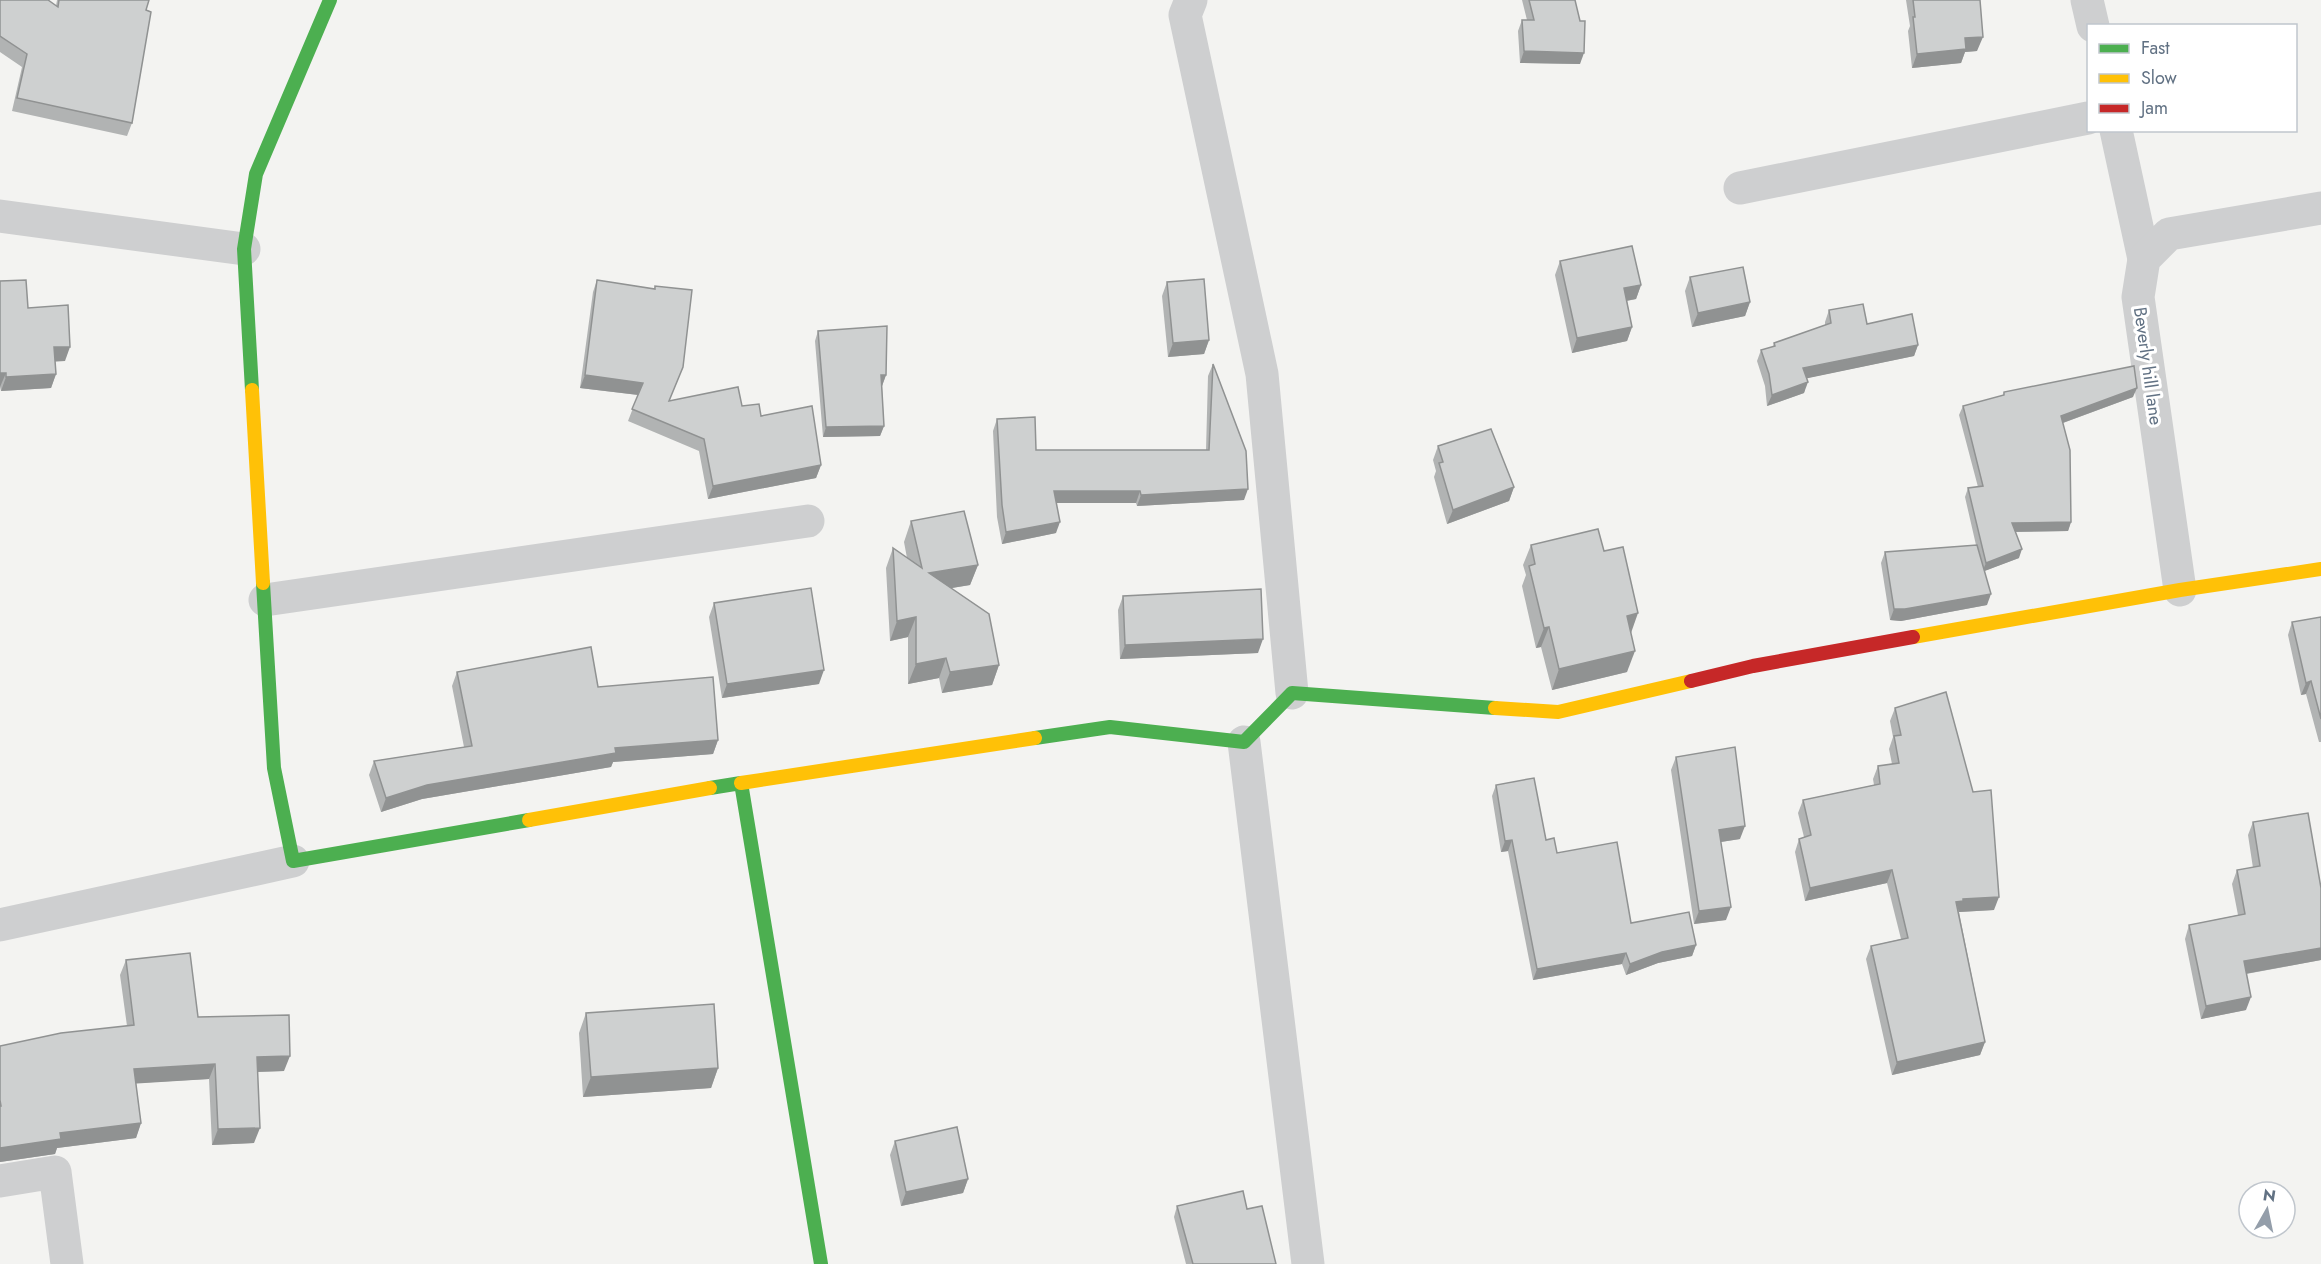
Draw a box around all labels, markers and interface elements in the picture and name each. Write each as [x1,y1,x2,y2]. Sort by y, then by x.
legend [2087,24,2297,132]
text: Fast [2141,35,2170,61]
text: Slow [2141,65,2178,91]
text: Jam [2139,95,2168,121]
street label: Beverly hill lane [2127,305,2169,427]
north arrow [2237,1180,2297,1240]
text: N [2261,1183,2277,1208]

